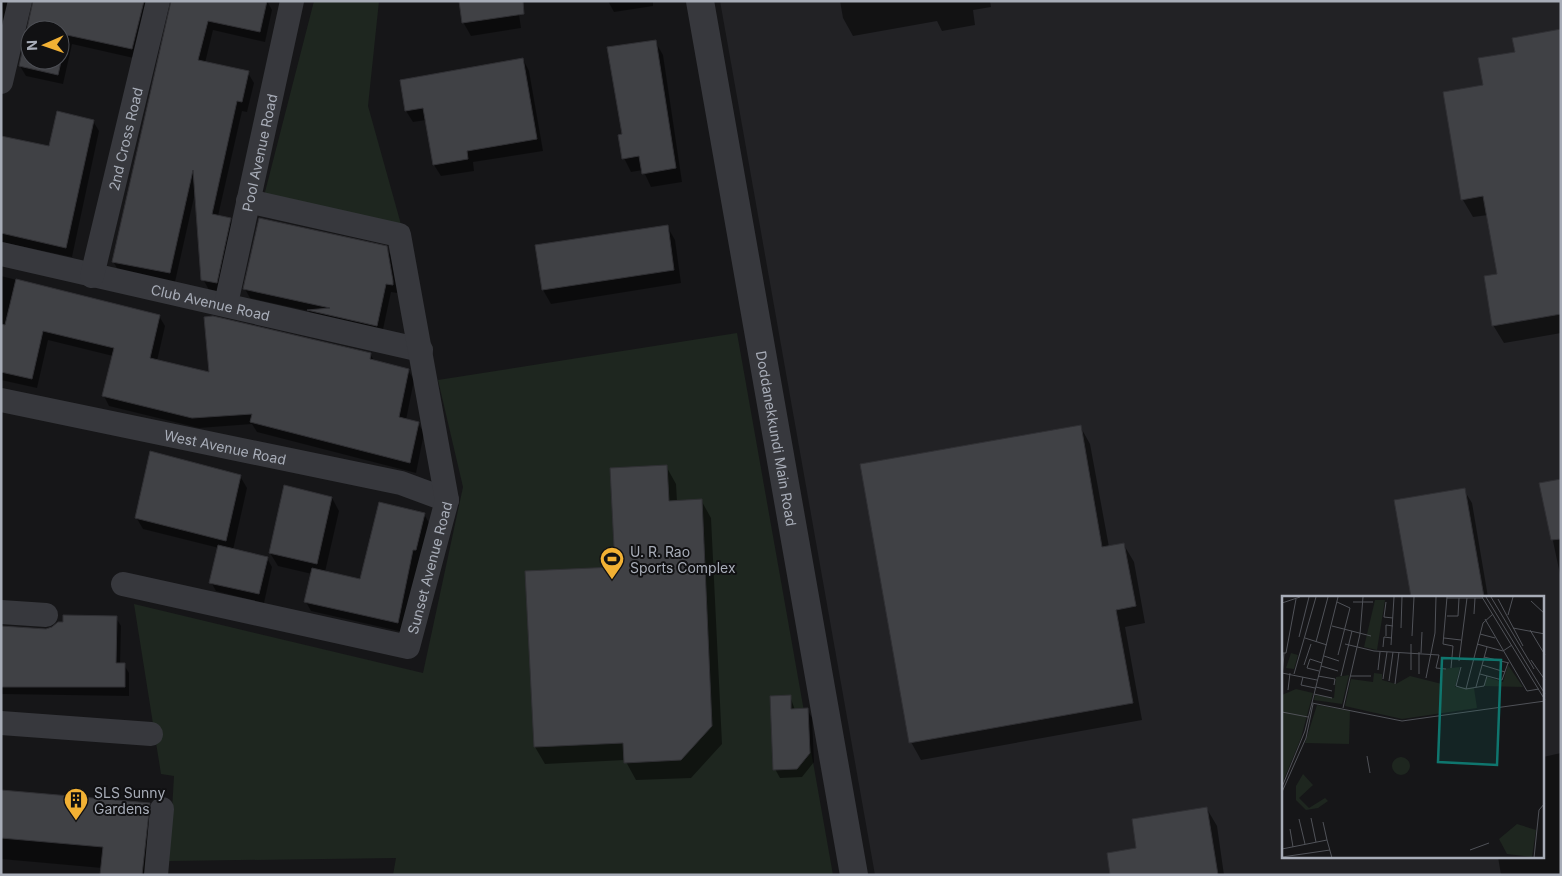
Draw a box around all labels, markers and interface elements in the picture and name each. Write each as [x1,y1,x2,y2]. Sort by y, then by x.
north arrow [20,20,70,70]
text: N [23,40,40,51]
street label: 2nd Cross Road [104,86,145,192]
street label: Pool Avenue Road [238,92,280,213]
street label: Club Avenue Road [150,280,272,324]
street label: Doddanekkundi Main Road [753,349,801,527]
street label: West Avenue Road [163,426,288,467]
street label: Sunset Avenue Road [403,499,455,636]
place label: U. R. Rao Sports Complex [630,543,736,576]
sports icon: U. R. Rao Sports Complex [599,546,625,580]
inset map [1282,596,1544,858]
place label: SLS Sunny Gardens [94,784,165,817]
building icon: SLS Sunny Gardens [63,787,89,821]

